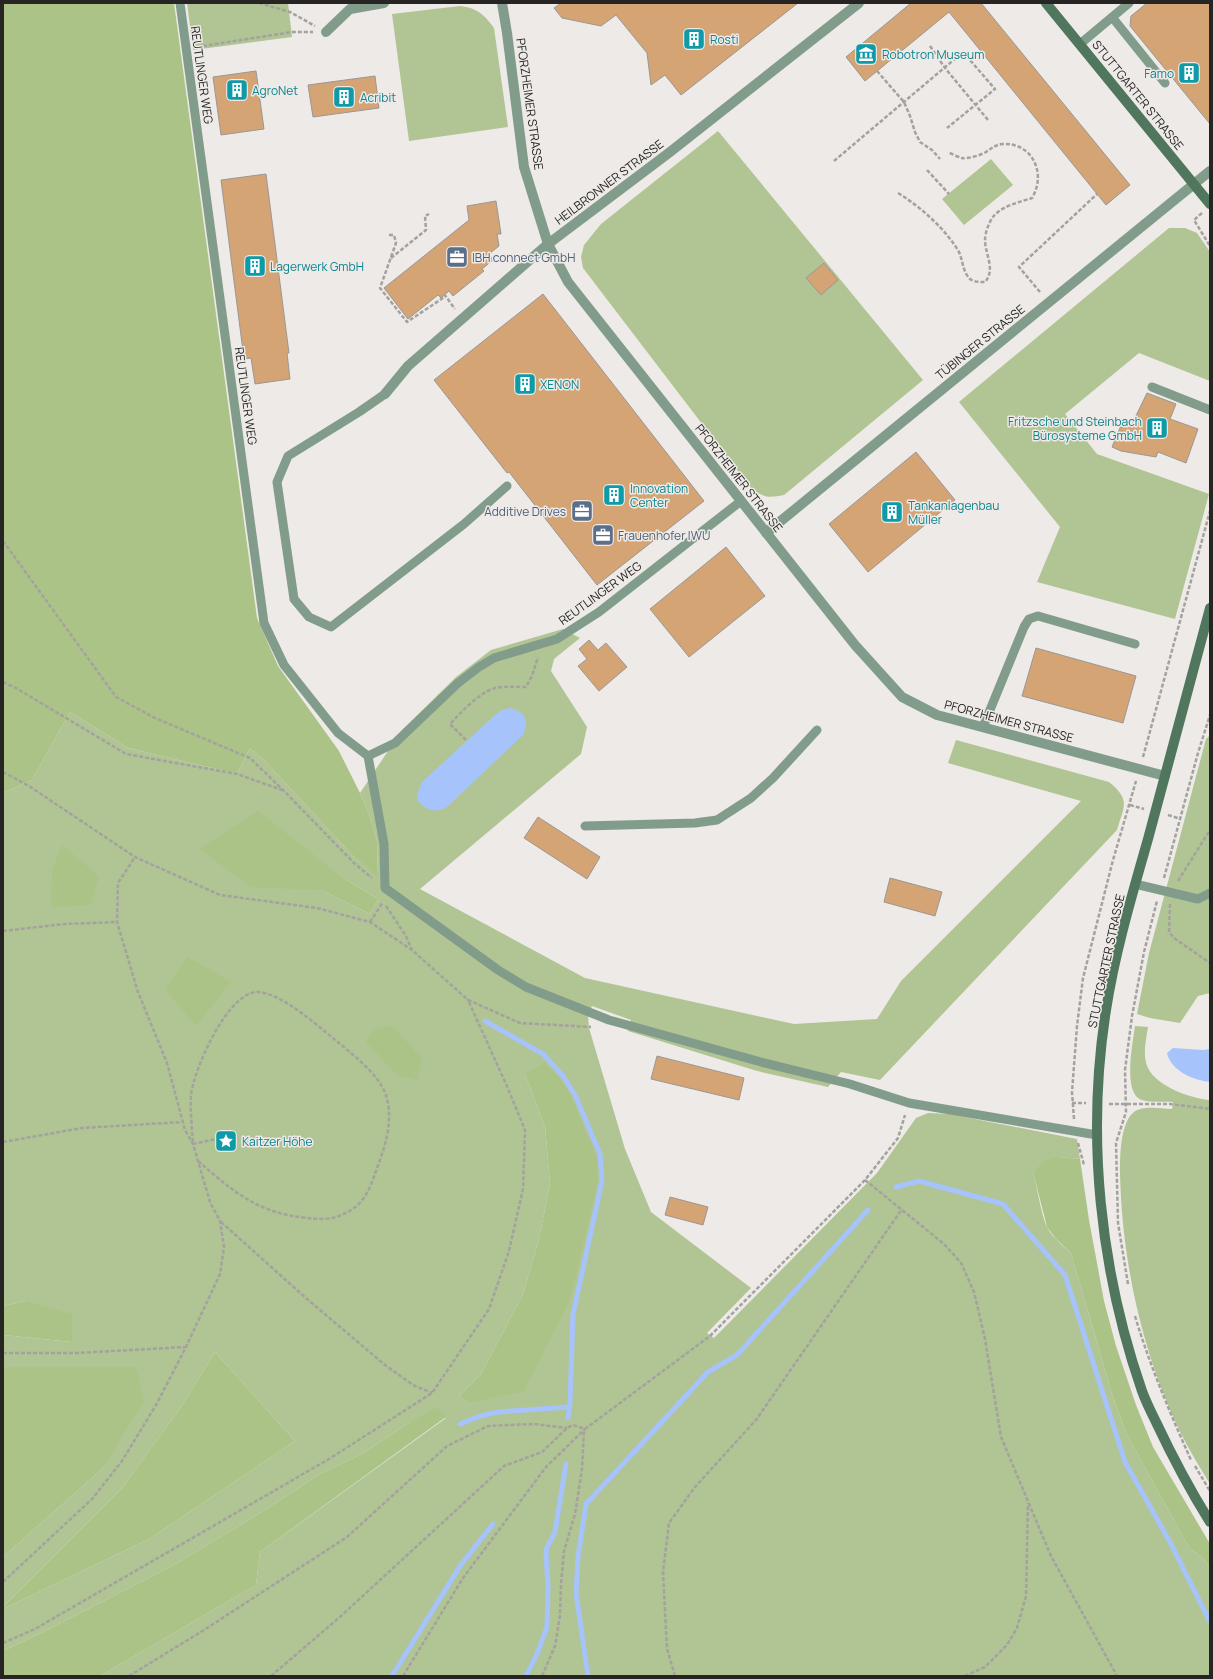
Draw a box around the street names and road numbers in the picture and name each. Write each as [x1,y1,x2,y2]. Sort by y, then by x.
street label: REUTLINGER WEG [187,25,217,126]
street label: PFORZHEIMER STRASSE [512,37,548,171]
street label: STUTTGARTER STRASSE [1088,37,1188,154]
street label: HEILBRONNER STRASSE [551,135,667,229]
street label: TÜBINGER STRASSE [932,301,1028,383]
street label: REUTLINGER WEG [231,346,261,447]
street label: PFORZHEIMER STRASSE [691,420,787,536]
street label: REUTLINGER WEG [555,557,645,629]
street label: PFORZHEIMER STRASSE [943,696,1076,746]
street label: STUTTGARTER STRASSE [1083,892,1129,1030]

